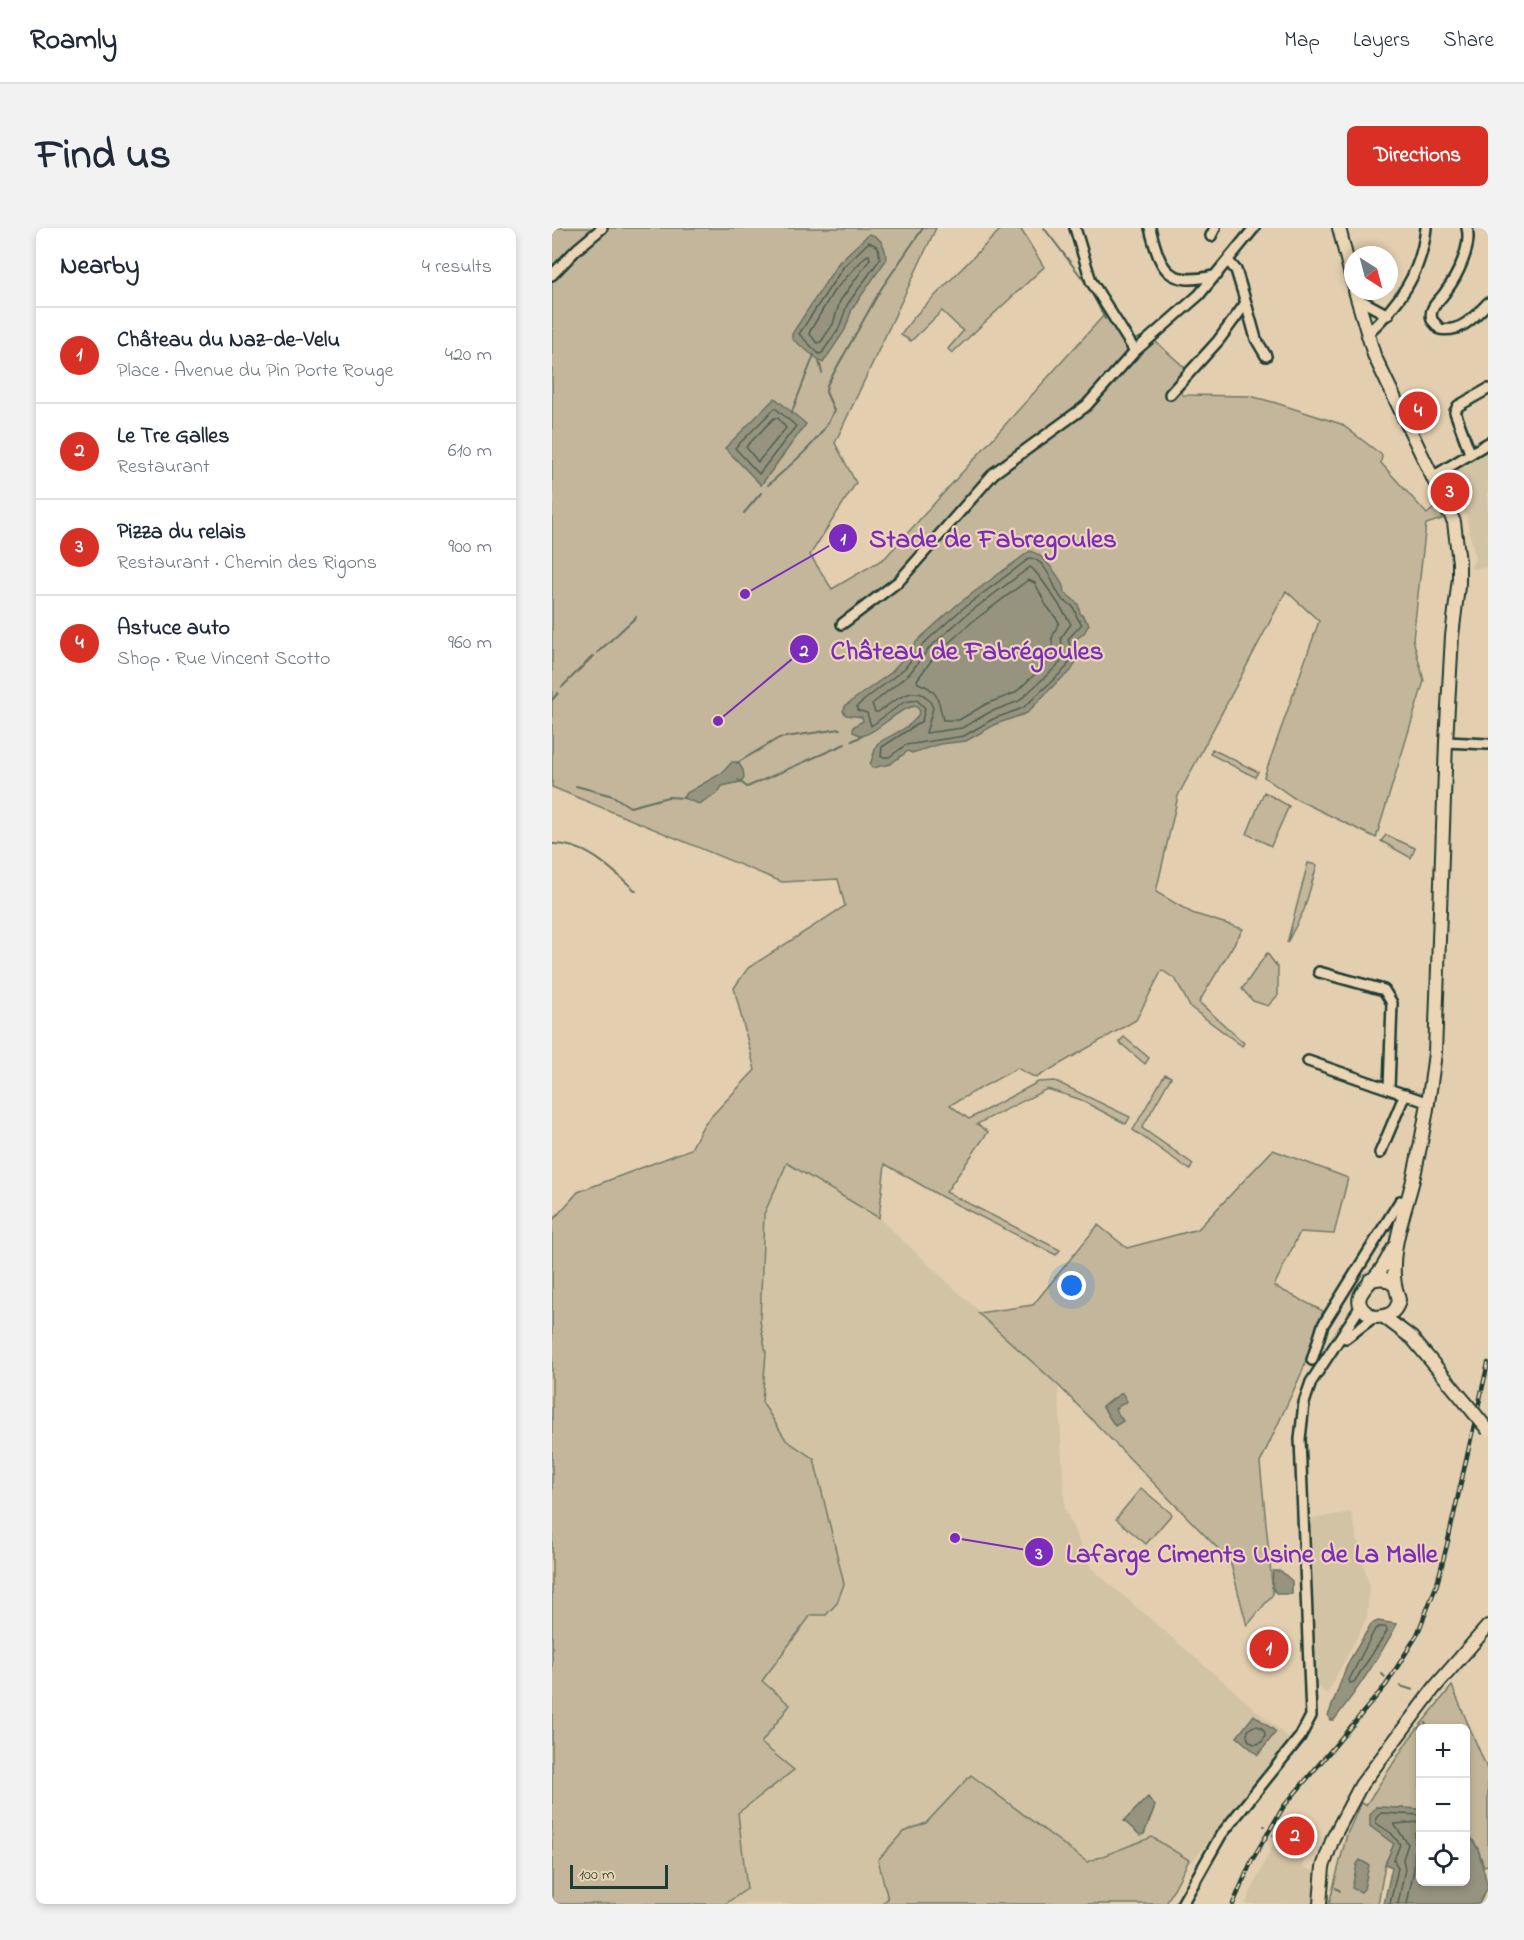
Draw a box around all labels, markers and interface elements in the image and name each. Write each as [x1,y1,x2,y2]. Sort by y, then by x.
text: Roamly [30,21,117,62]
text: Map [1284,26,1320,56]
text: Layers [1353,26,1410,56]
text: Share [1443,26,1494,56]
text: Find us [36,126,171,187]
button: Directions [1347,126,1488,186]
north arrow [1344,246,1398,300]
text: Nearby [60,248,139,286]
text: 4 results [422,253,492,282]
text: Château du Naz-de-Velu [117,325,340,357]
text: 1 [76,341,83,370]
text: 420 m [445,341,492,370]
text: Place · Avenue du Pin Porte Rouge [117,357,393,386]
pin: 4 [1398,388,1438,434]
text: Le Tre Galles [117,421,229,453]
text: 2 [75,437,84,466]
text: 610 m [448,437,492,466]
text: Restaurant [117,453,210,482]
pin: 3 [1430,470,1470,514]
callout: Stade de Fabregoules [828,515,1129,560]
text: Pizza du relais [117,517,246,549]
text: Stade de Fabregoules [869,521,1117,561]
text: 1 [840,527,846,553]
text: 3 [75,533,84,562]
text: 900 m [448,533,492,562]
text: Restaurant · Chemin des Rigons [117,549,377,578]
text: Astuce auto [117,613,230,645]
callout: Château de Fabrégoules [789,627,1116,672]
text: 4 [75,629,84,658]
text: 960 m [448,629,492,658]
text: Château de Fabrégoules [831,633,1103,673]
text: 2 [799,639,809,665]
text: Shop · Rue Vincent Scotto [117,645,331,674]
your location [1057,1271,1086,1300]
callout: Lafarge Ciments Usine de La Malle [1024,1530,1450,1575]
text: Lafarge Ciments Usine de La Malle [1066,1536,1439,1576]
text: 3 [1034,1542,1043,1568]
pin: 1 [1250,1626,1288,1672]
map controls [1416,1724,1470,1886]
button: + [1416,1724,1470,1778]
button: − [1416,1778,1470,1832]
pin: 2 [1276,1814,1314,1858]
button: locate [1416,1832,1470,1886]
scale bar [570,1862,668,1890]
text: 100 m [579,1863,614,1887]

